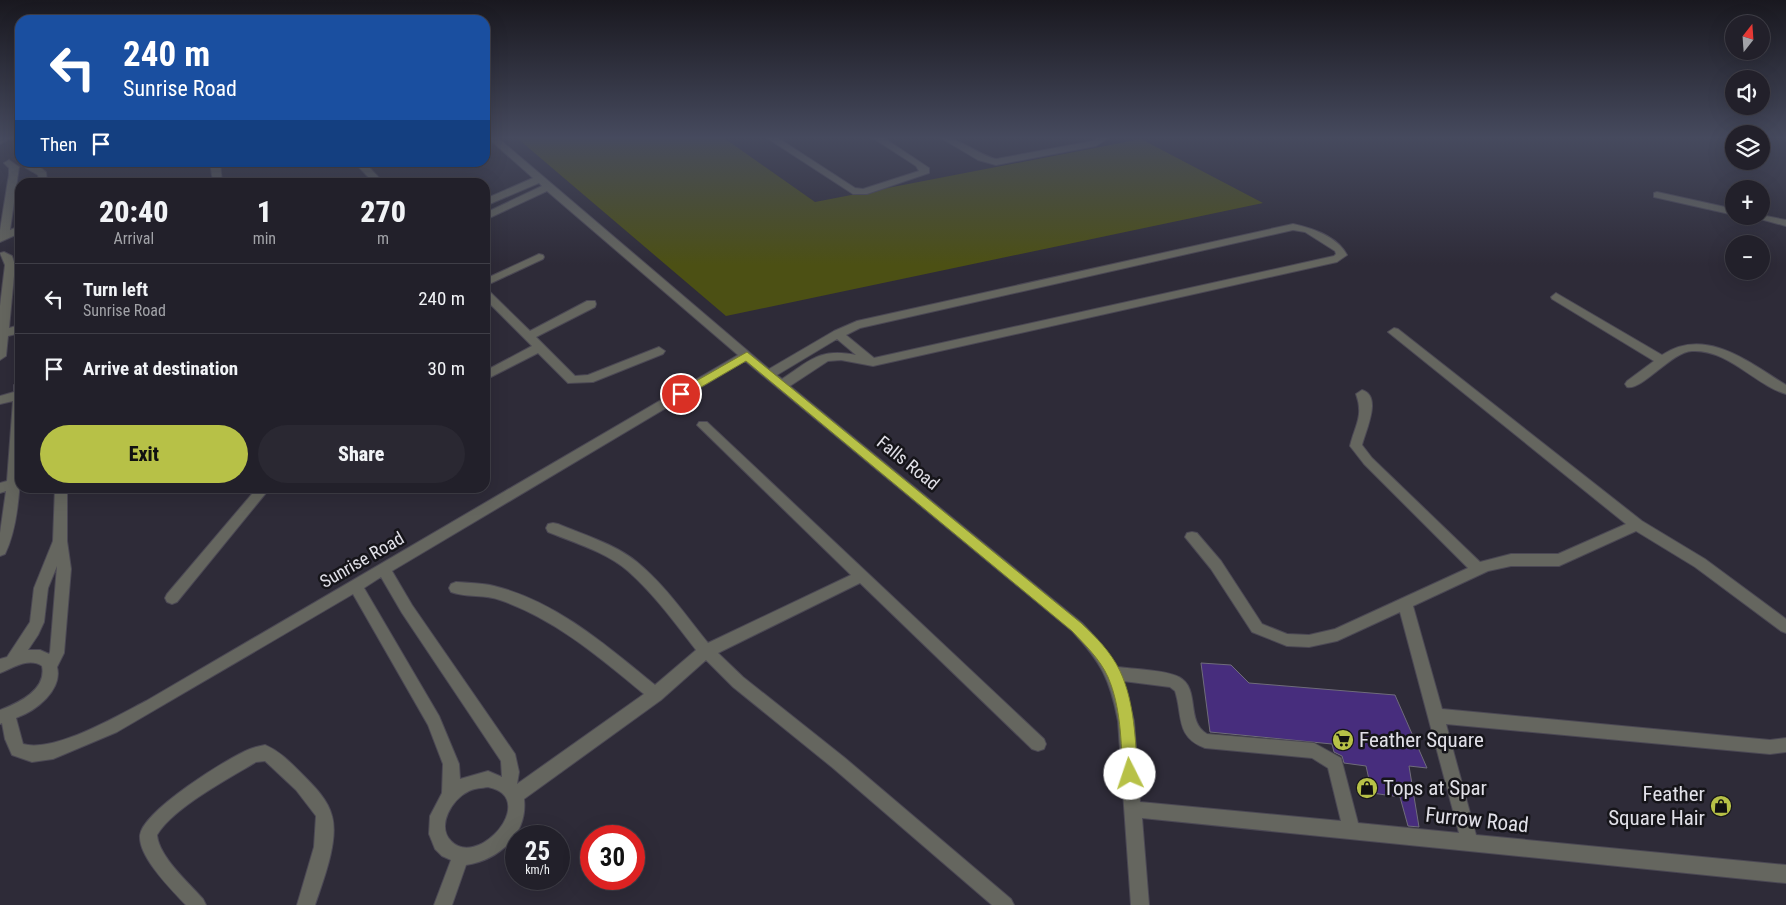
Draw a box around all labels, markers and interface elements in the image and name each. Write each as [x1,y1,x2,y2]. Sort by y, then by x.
north arrow [1725,15,1770,60]
map controls [1725,15,1770,280]
text: 240 m [123,34,210,75]
icon: left [40,35,105,100]
button: sound [1725,70,1770,115]
text: Sunrise Road [123,76,237,101]
button: layers [1725,125,1770,170]
icon: arrive [87,130,115,158]
text: Then [40,133,77,156]
button: + [1725,180,1770,225]
text: 20:40 [99,194,169,229]
text: 1 [257,194,272,229]
text: 270 [360,194,406,229]
text: Arrival [113,229,154,248]
text: min [253,229,276,248]
text: m [377,229,389,248]
button: − [1725,235,1770,280]
text: Turn left [83,278,148,301]
icon: left [40,285,68,313]
text: 240 m [418,287,465,310]
text: Sunrise Road [83,301,166,320]
icon: arrive [40,355,68,383]
text: Arrive at destination [83,357,238,380]
text: 30 m [428,357,465,380]
pin [660,373,702,415]
icon: arrive [667,380,695,408]
button: Exit [40,425,248,483]
button: Share [258,425,465,483]
street label: Falls Road [873,431,944,494]
street label: Sunrise Road [316,527,407,592]
supermarket icon: Feather Square [1331,728,1355,752]
place label: Feather Square [1359,728,1484,752]
position arrow [1103,747,1155,799]
shop icon: Tops at Spar [1355,776,1379,800]
place label: Tops at Spar [1383,776,1487,800]
place label: Feather Square Hair [1608,782,1705,830]
shop icon: Feather Square Hair [1709,794,1733,818]
street label: Furrow Road [1424,803,1530,837]
speed limit sign: 30 [580,825,645,890]
text: 25 [525,837,550,866]
text: km/h [525,863,550,877]

